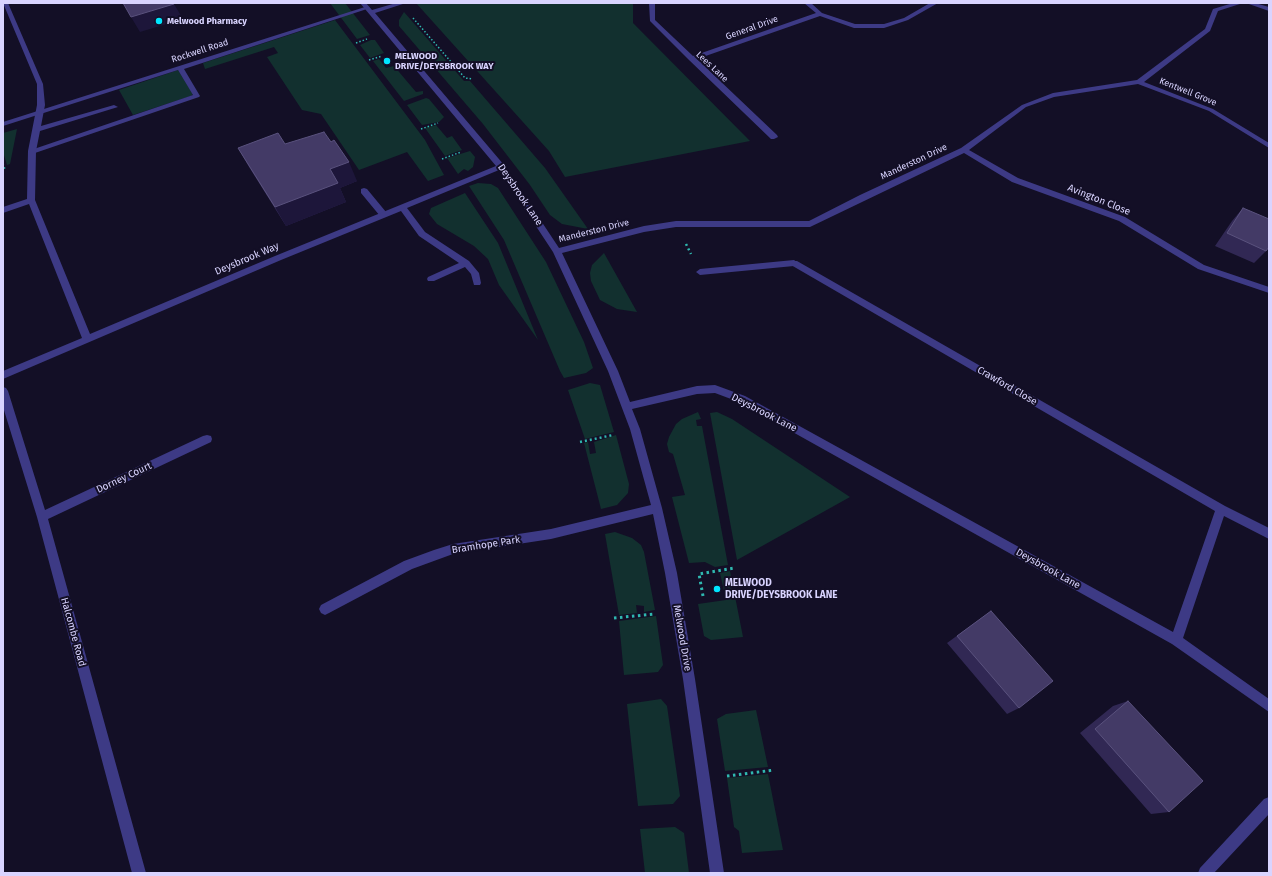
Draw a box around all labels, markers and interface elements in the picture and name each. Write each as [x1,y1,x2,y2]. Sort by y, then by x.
street label: General Drive [724,14,780,42]
marker: Melwood Pharmacy [154,16,164,26]
place label: Melwood Pharmacy [167,16,247,26]
street label: Rockwell Road [170,37,230,65]
street label: Lees Lane [694,49,730,85]
place label: MELWOOD DRIVE/DEYSBROOK WAY [395,51,493,72]
marker: MELWOOD DRIVE/DEYSBROOK WAY [382,56,392,66]
street label: Kentwell Grove [1158,76,1218,108]
street label: Manderston Drive [879,142,949,182]
street label: Deysbrook Lane [495,162,545,228]
street label: Avington Close [1066,182,1132,218]
street label: Manderston Drive [558,217,630,245]
street label: Deysbrook Way [213,240,281,278]
street label: Crawford Close [975,364,1039,408]
street label: Deysbrook Lane [729,391,799,435]
street label: Dorney Court [94,460,154,496]
street label: Bramhope Park [451,534,521,556]
street label: Deysbrook Lane [1014,546,1082,592]
place label: MELWOOD DRIVE/DEYSBROOK LANE [725,577,838,600]
marker: MELWOOD DRIVE/DEYSBROOK LANE [712,584,722,594]
street label: Halcombe Road [58,596,88,668]
street label: Melwood Drive [670,604,694,672]

